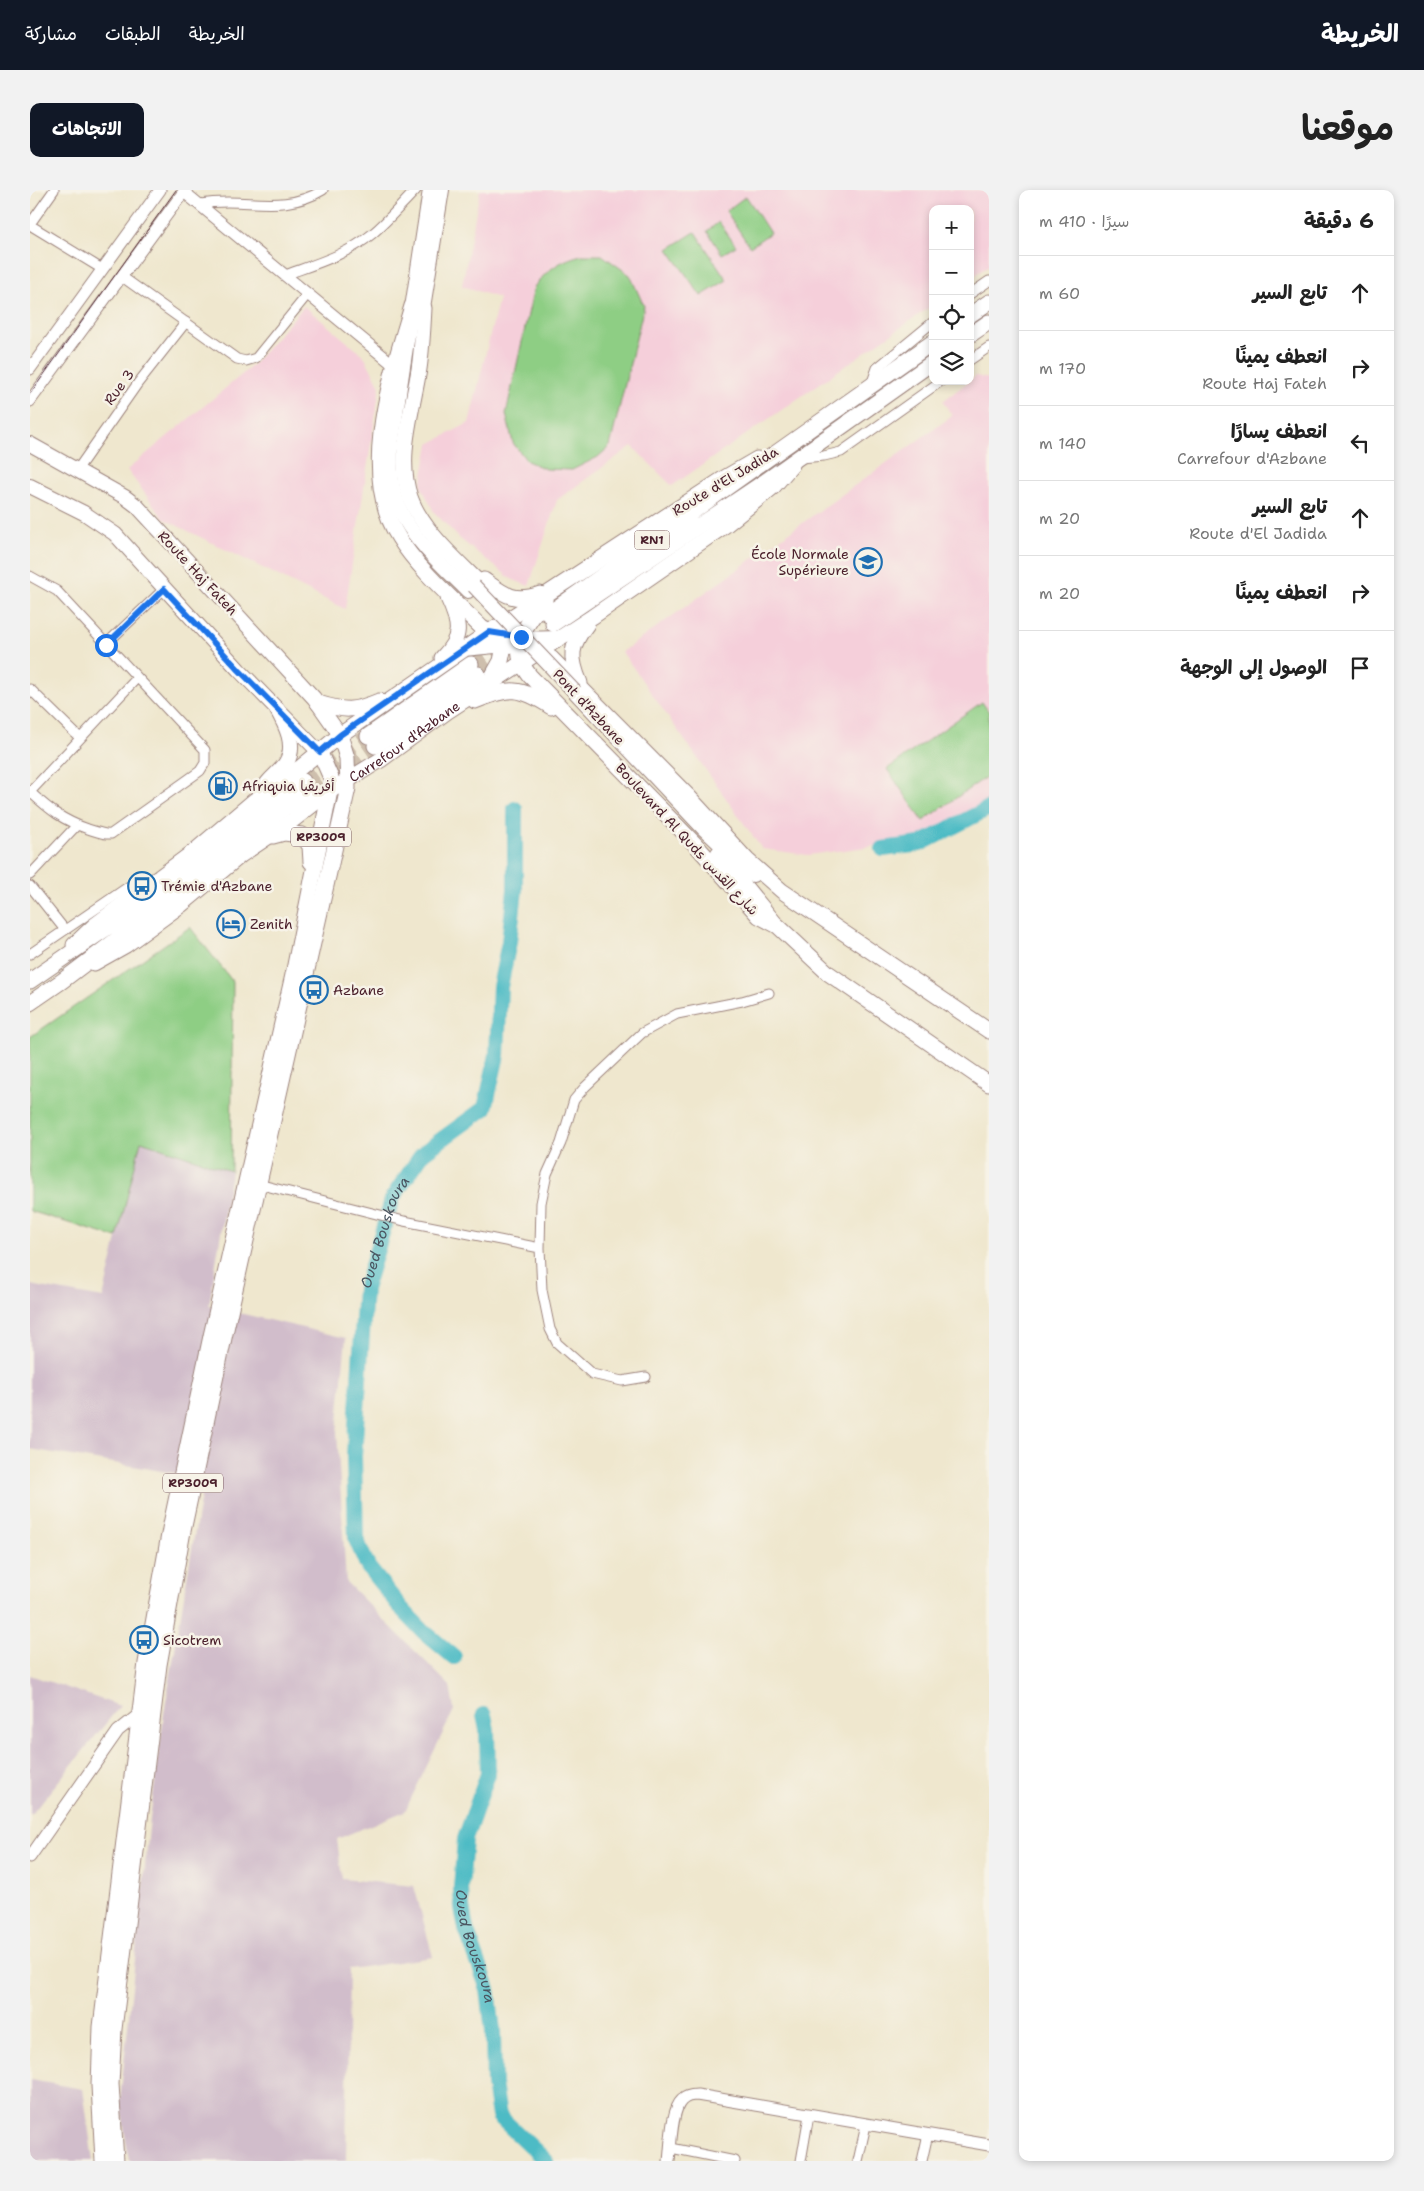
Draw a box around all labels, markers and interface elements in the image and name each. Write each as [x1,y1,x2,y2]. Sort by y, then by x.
text: الخريطة [1321,18,1399,50]
text: مشاركة [25,22,77,46]
text: الطبقات [105,22,161,46]
text: الخريطة [189,22,245,46]
button: الاتجاهات [30,103,144,157]
text: موقعنا [1301,104,1394,151]
map controls [929,205,974,385]
button: + [929,205,974,250]
text: 6 دقيقة [1304,207,1374,235]
text: سيرًا · 410 m [1039,211,1129,232]
button: − [929,250,974,295]
icon: ahead [1346,279,1374,307]
text: تابع السير [1253,280,1327,305]
text: 60 m [1039,283,1080,304]
button: locate [929,295,974,340]
button: layers [929,340,974,385]
text: انعطف يمينًا [1236,344,1327,369]
icon: right [1346,354,1374,382]
text: 170 m [1039,358,1086,379]
street label: Rue 3 [100,366,138,408]
text: Route Haj Fateh [1202,373,1327,394]
text: انعطف يسارًا [1231,419,1327,444]
icon: left [1346,429,1374,457]
text: 140 m [1039,433,1087,454]
street label: Route d'El Jadida [669,442,781,520]
text: Carrefour d'Azbane [1177,448,1327,469]
text: تابع السير [1253,494,1327,519]
icon: ahead [1346,504,1374,532]
text: 20 m [1039,508,1080,529]
text: Route d'El Jadida [1189,523,1327,544]
street label: Route Haj Fateh [154,527,242,619]
road number: RN1 [634,530,670,550]
place label: École Normale Supérieure [751,545,849,579]
school or university icon: École Normale Supérieure [853,547,883,577]
icon: right [1346,579,1374,607]
text: انعطف يمينًا [1236,580,1327,605]
text: 20 m [1039,583,1080,604]
route end [510,626,533,649]
route start [95,634,118,657]
icon: arrive [1346,654,1374,682]
text: الوصول إلى الوجهة [1180,655,1327,680]
street label: Pont d'Azbane [549,665,629,749]
street label: Carrefour d'Azbane [346,697,463,786]
street label: Boulevard Al Quds شارع القدس [611,759,762,919]
fuel station icon: Afriquia أفريقيا [208,771,238,801]
place label: Afriquia أفريقيا [242,777,335,795]
road number: RP3009 [291,828,351,846]
bus stop icon: Trémie d'Azbane [127,871,157,901]
place label: Trémie d'Azbane [161,877,272,895]
hotel icon: Zenith [216,909,246,939]
place label: Zenith [250,915,293,933]
bus stop icon: Azbane [299,975,329,1005]
place label: Azbane [333,981,384,999]
water label: Oued Bouskoura [356,1172,414,1291]
road number: RP3009 [163,1474,223,1492]
bus stop icon: Sicotrem [129,1625,159,1655]
place label: Sicotrem [163,1631,221,1649]
water label: Oued Bouskoura [451,1889,500,2004]

